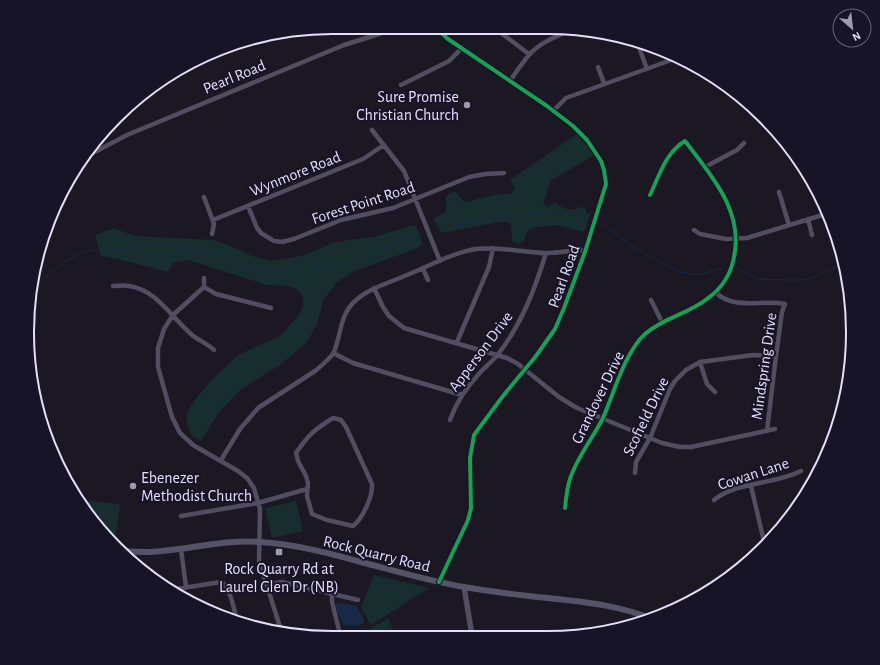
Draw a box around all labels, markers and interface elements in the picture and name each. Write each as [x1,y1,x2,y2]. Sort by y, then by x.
north arrow [832,8,872,48]
text: N [850,30,862,43]
street label: Pearl Road [201,57,268,97]
place label: Sure Promise Christian Church [356,89,459,123]
marker: Sure Promise Christian Church [462,100,472,110]
street label: Wynmore Road [248,148,343,200]
street label: Forest Point Road [310,179,417,227]
street label: Pearl Road [545,243,583,310]
street label: Apperson Drive [446,309,516,395]
street label: Mindspring Drive [749,312,779,421]
street label: Grandover Drive [569,349,627,446]
street label: Scofield Drive [620,375,672,458]
street label: Cowan Lane [716,455,791,493]
place label: Ebenezer Methodist Church [141,470,252,504]
marker: Ebenezer Methodist Church [128,481,138,491]
street label: Rock Quarry Road [321,533,432,576]
marker: Rock Quarry Rd at Laurel Glen Dr (NB) [274,547,284,557]
place label: Rock Quarry Rd at Laurel Glen Dr (NB) [219,561,339,595]

